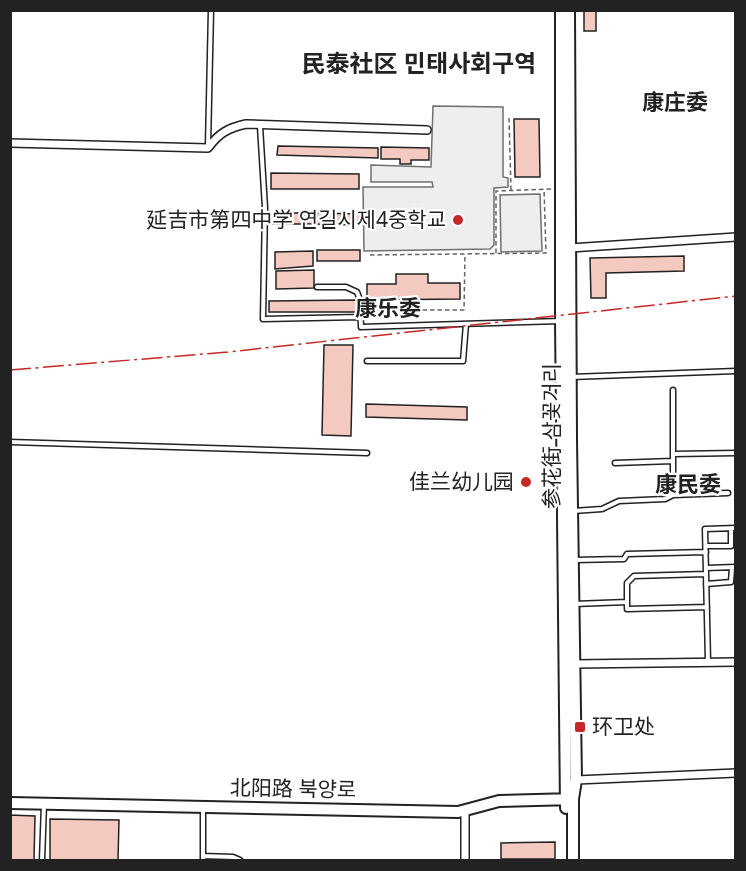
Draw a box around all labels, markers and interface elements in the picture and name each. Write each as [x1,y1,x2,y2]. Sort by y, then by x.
district label: 民泰社区 민태사회구역 [302,46,536,79]
district label: 康庄委 [642,86,708,116]
place label: 延吉市第四中学 연길시제4중학교 [146,205,446,233]
marker: 延吉市第四中学 연길시제4중학교 [451,213,465,227]
district label: 康乐委 [355,292,421,322]
street label: 参花街 삼꽃거리 [537,363,565,509]
place label: 佳兰幼儿园 [409,467,514,495]
district label: 康民委 [655,468,721,498]
marker: 佳兰幼儿园 [519,475,533,489]
place label: 环卫处 [592,712,655,740]
marker: 环卫处 [573,720,587,734]
street label: 北阳路 북양로 [230,773,356,803]

